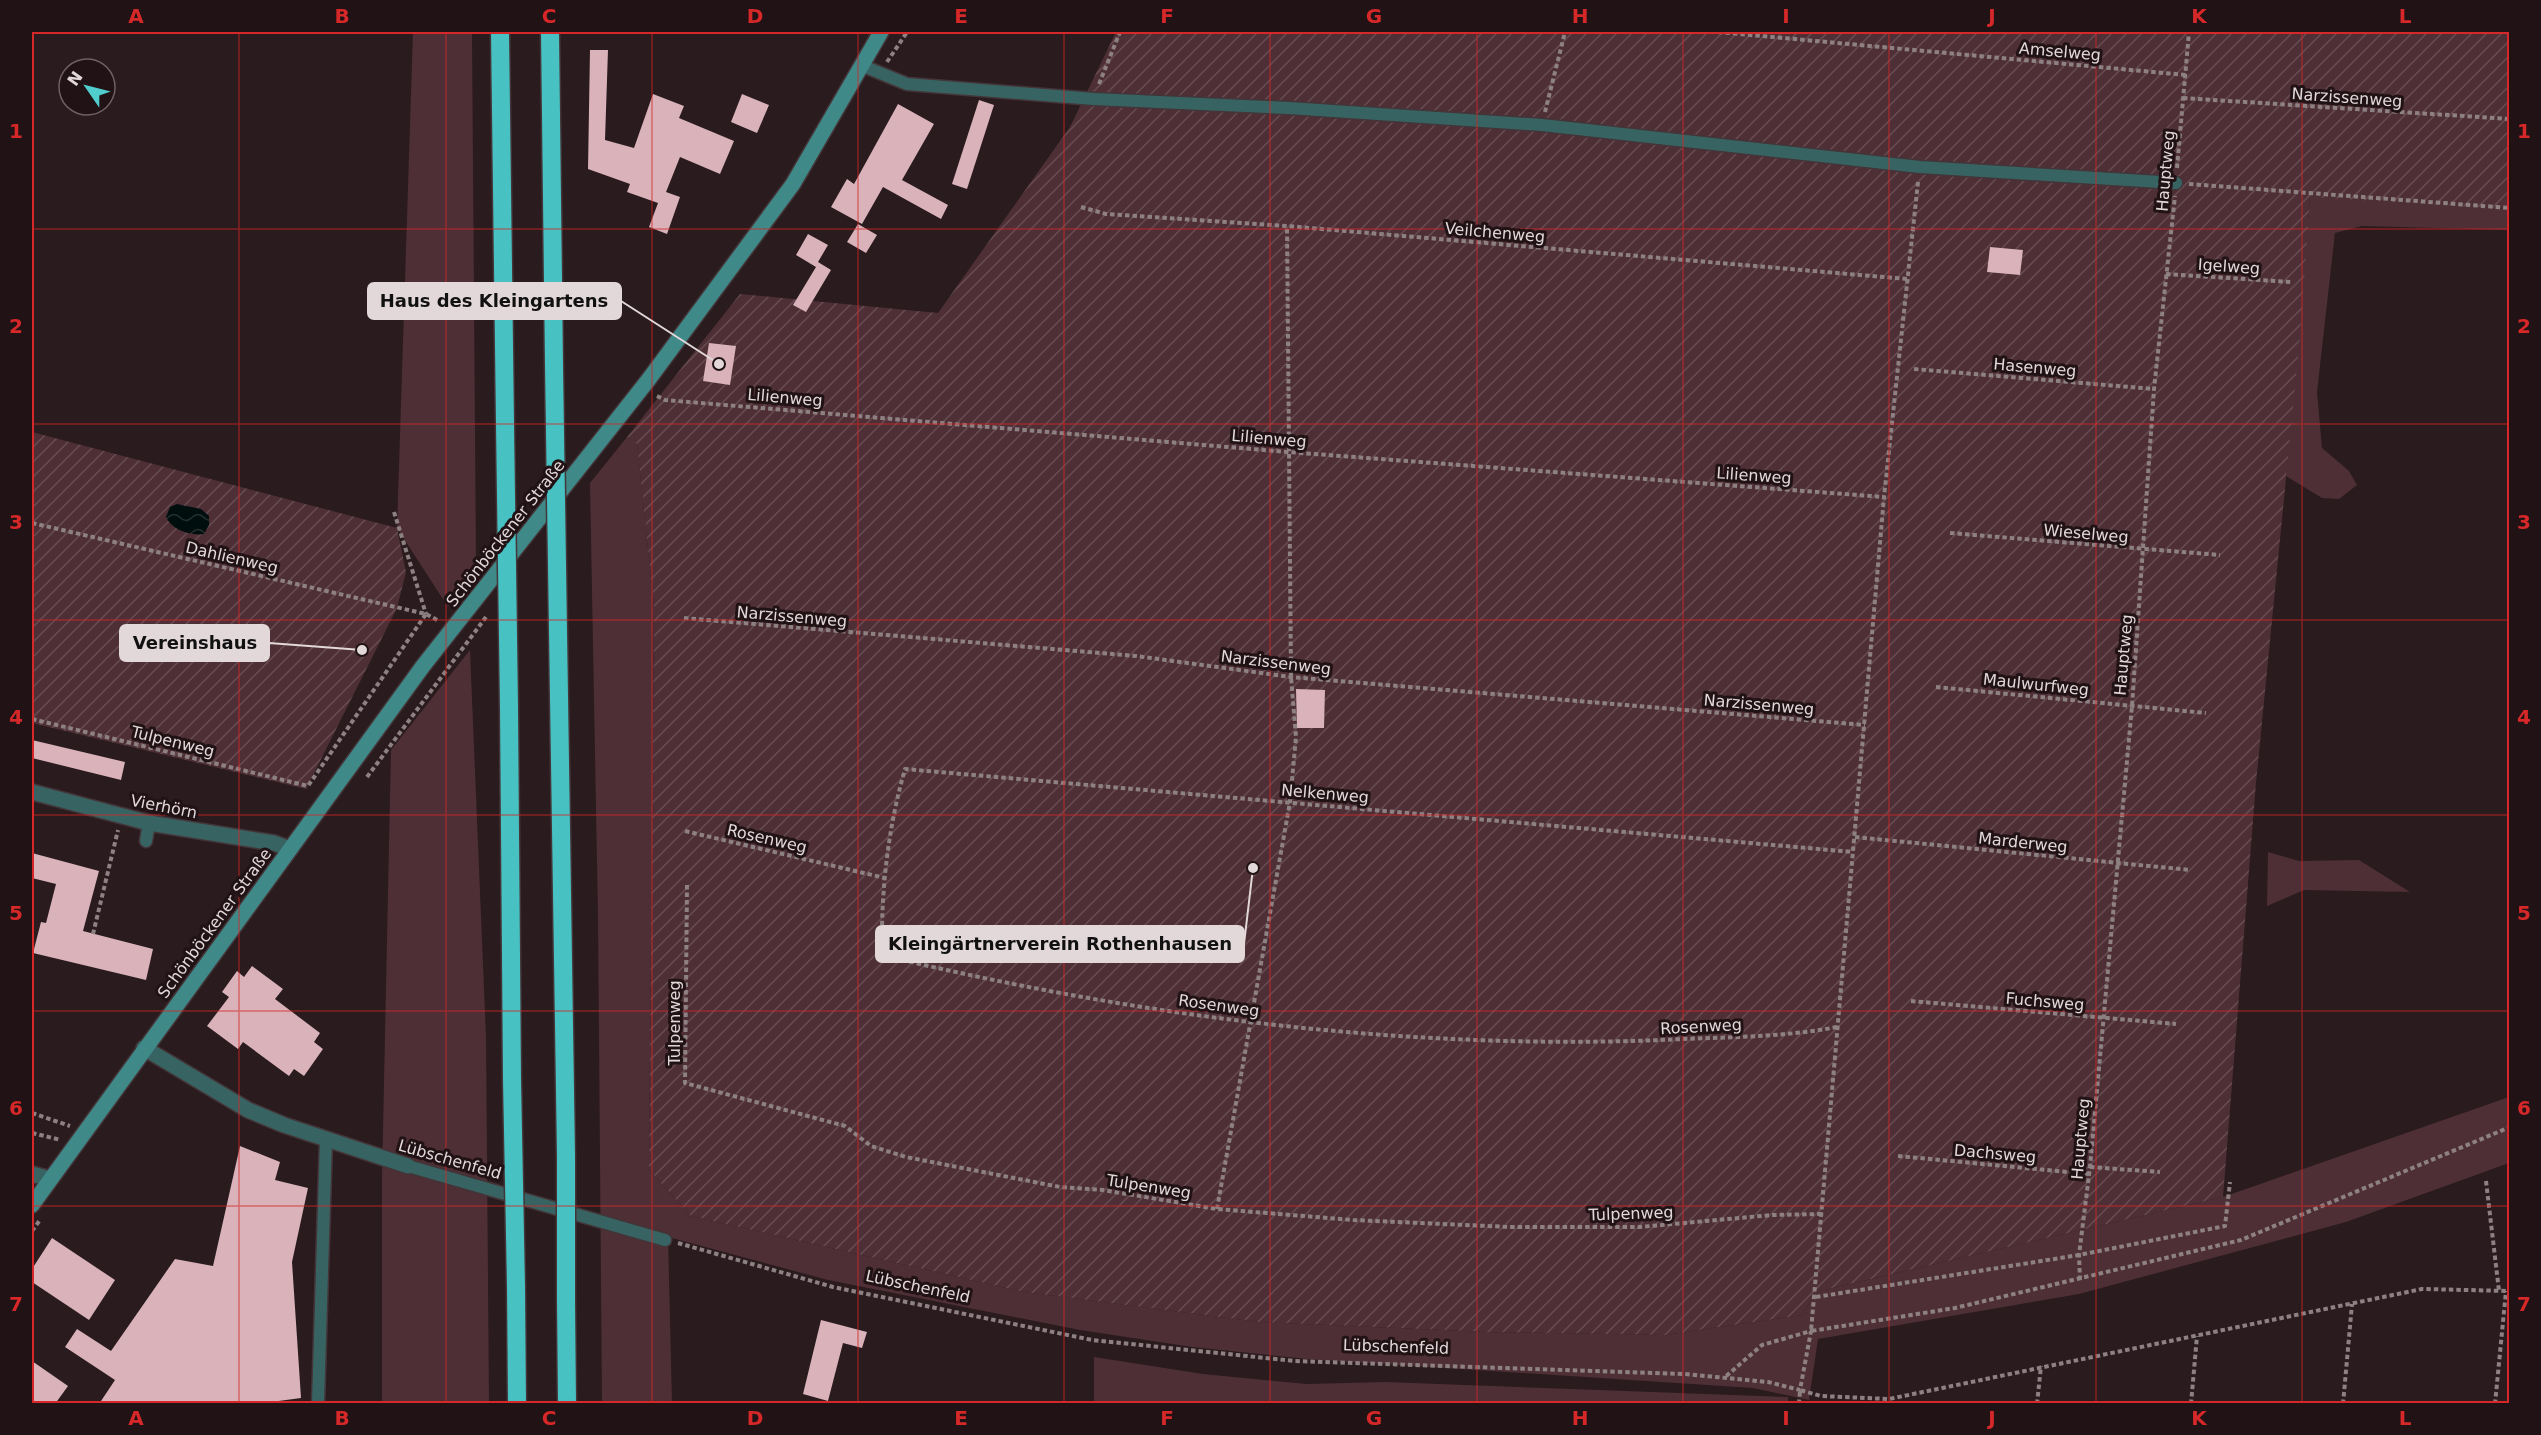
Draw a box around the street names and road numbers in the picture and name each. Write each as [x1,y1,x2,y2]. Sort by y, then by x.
street label: Amselweg [2018,38,2102,65]
street label: Narzissenweg [2291,84,2403,111]
street label: Hauptweg [2152,130,2179,212]
street label: Veilchenweg [1444,219,1546,246]
street label: Igelweg [2197,255,2261,278]
street label: Hasenweg [1993,354,2077,381]
street label: Lilienweg [747,385,823,410]
street label: Lilienweg [1231,426,1307,451]
street label: Schönböckener Straße [442,456,569,610]
street label: Lilienweg [1716,463,1792,488]
street label: Wieselweg [2043,520,2129,547]
street label: Dahlienweg [184,538,280,577]
street label: Narzissenweg [736,602,848,631]
street label: Hauptweg [2110,614,2137,696]
street label: Narzissenweg [1220,646,1332,679]
street label: Maulwurfweg [1982,669,2090,700]
street label: Narzissenweg [1703,690,1815,719]
street label: Tulpenweg [128,722,216,761]
street label: Nelkenweg [1280,780,1370,807]
street label: Vierhörn [129,791,199,822]
street label: Rosenweg [725,820,809,857]
street label: Marderweg [1977,828,2068,857]
street label: Schönböckener Straße [154,845,275,1002]
street label: Tulpenweg [665,980,684,1067]
street label: Fuchsweg [2005,989,2085,1014]
street label: Rosenweg [1177,990,1261,1021]
street label: Rosenweg [1660,1015,1742,1038]
street label: Hauptweg [2067,1098,2094,1180]
street label: Lübschenfeld [396,1136,504,1183]
street label: Dachsweg [1953,1140,2037,1167]
street label: Tulpenweg [1104,1170,1192,1203]
street label: Tulpenweg [1587,1203,1674,1225]
street label: Lübschenfeld [864,1266,972,1307]
street label: Lübschenfeld [1343,1335,1449,1358]

